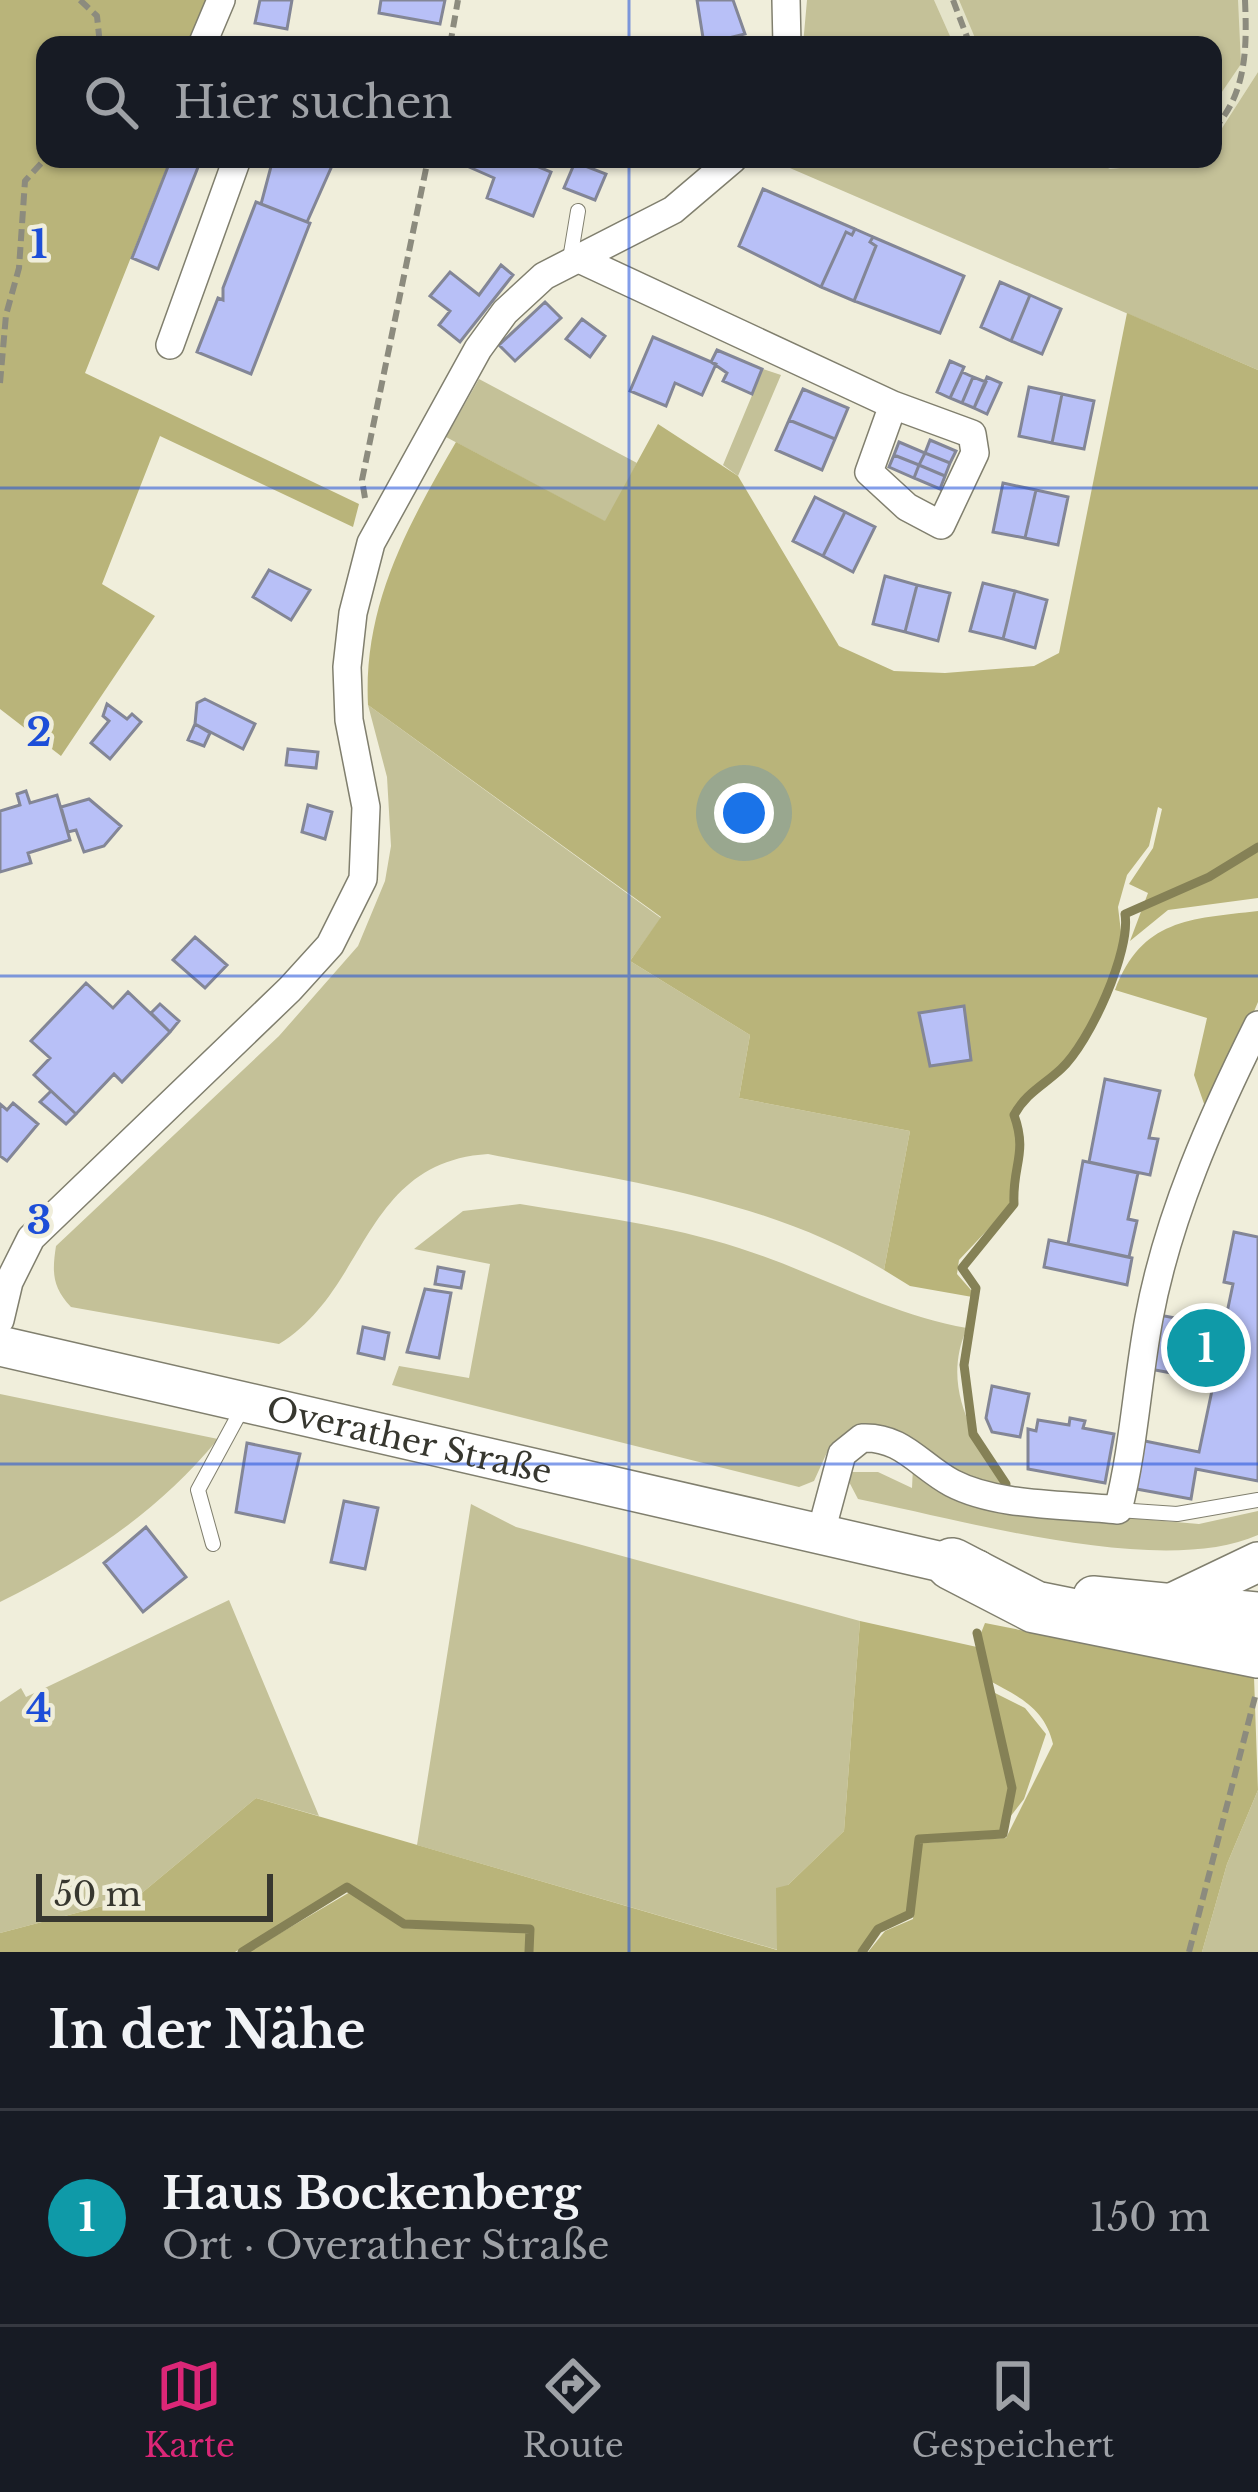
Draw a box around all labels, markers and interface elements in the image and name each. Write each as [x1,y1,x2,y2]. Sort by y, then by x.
search box [36,36,1222,168]
icon: search [78,69,144,135]
text: Hier suchen [174,74,452,130]
text: 1 [30,220,48,269]
text: 2 [26,708,52,757]
your location [714,783,774,843]
text: 3 [27,1196,51,1245]
pin: 1 [1167,1303,1245,1393]
street label: Overather Straße [263,1388,556,1493]
text: 4 [26,1684,52,1733]
scale bar [36,1868,273,1921]
text: 50 m [54,1874,141,1915]
text: In der Nähe [48,1999,366,2062]
text: Haus Bockenberg [162,2165,580,2221]
text: 1 [78,2193,96,2242]
text: 150 m [1090,2193,1210,2242]
text: Ort · Overather Straße [162,2221,610,2270]
tab: Karte [144,2353,235,2466]
tab: Route [523,2353,624,2466]
tab: Gespeichert [911,2353,1114,2466]

